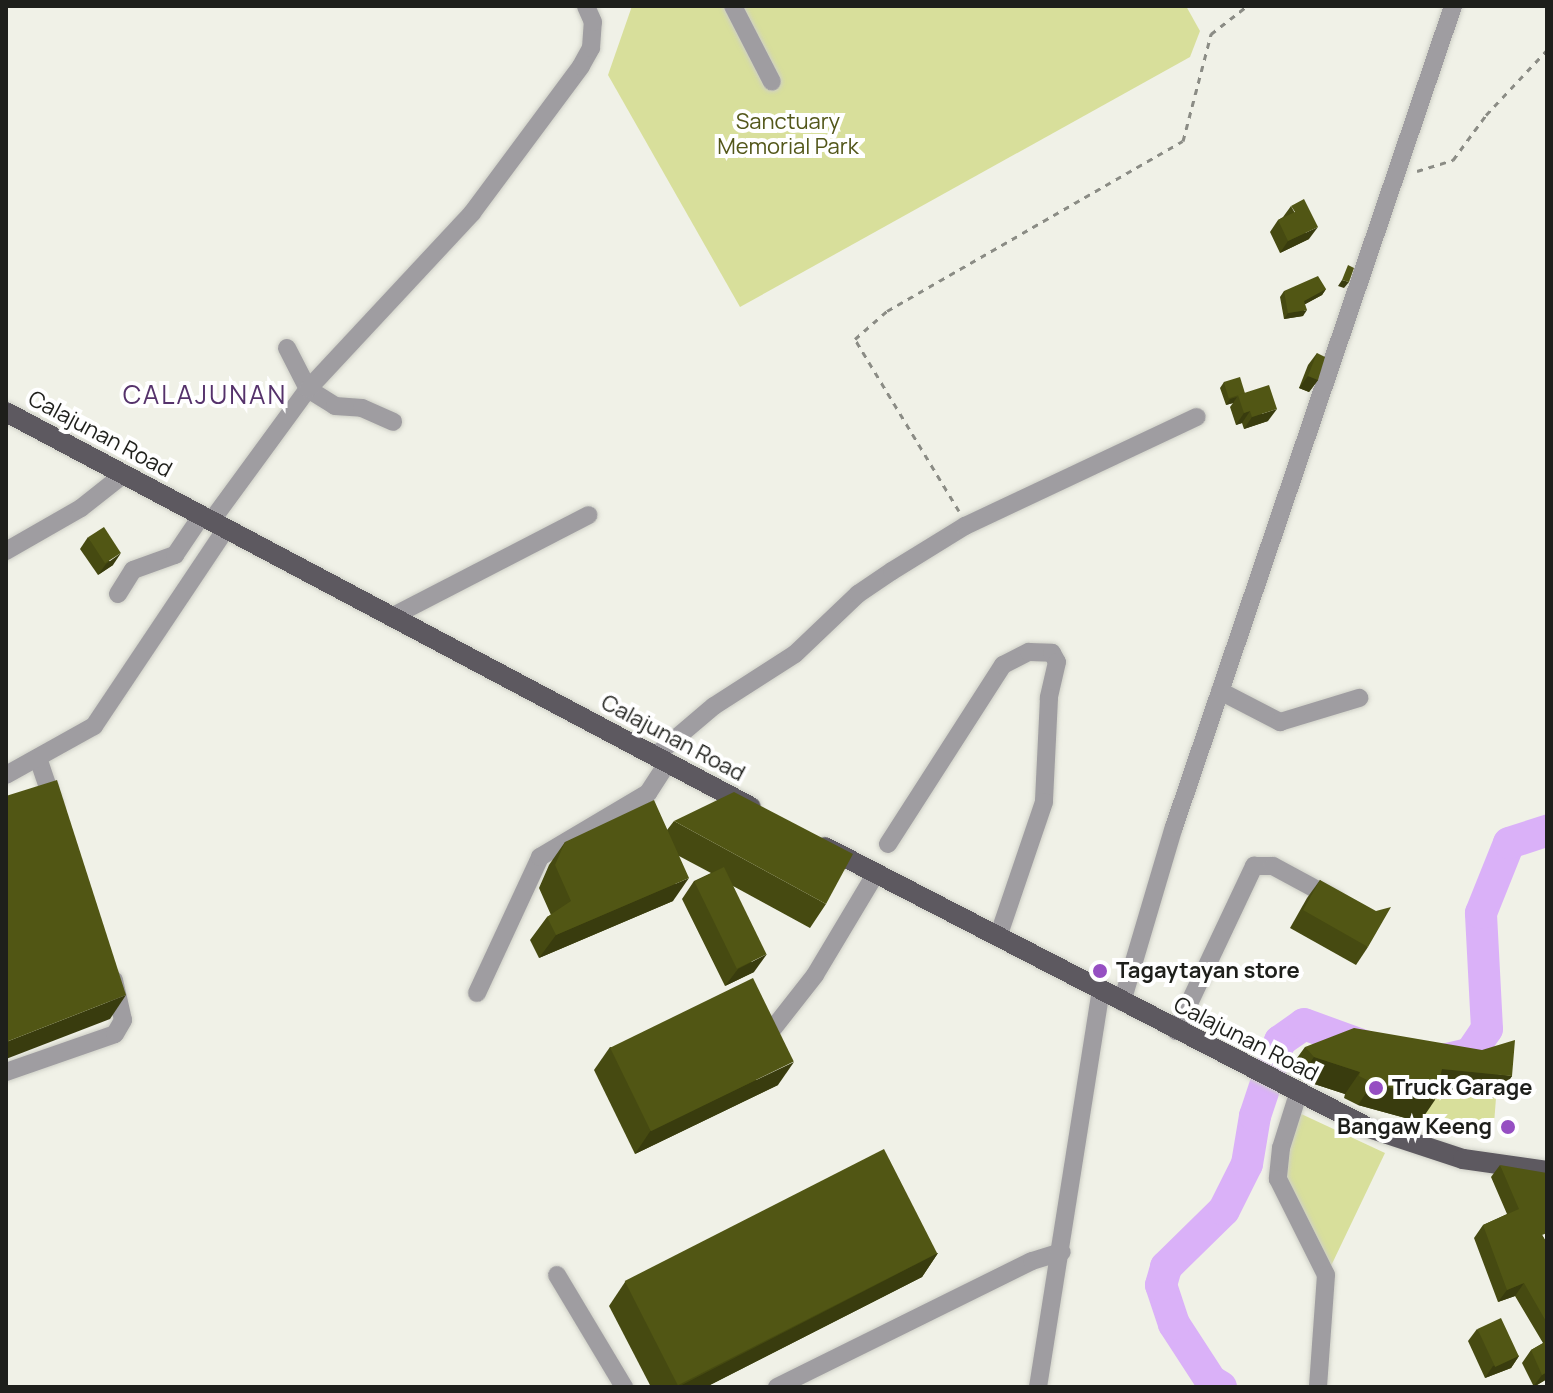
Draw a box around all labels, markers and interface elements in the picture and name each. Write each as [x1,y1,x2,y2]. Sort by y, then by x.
park label: Sanctuary Memorial Park [717,108,859,160]
district label: CALAJUNAN [123,379,287,411]
street label: Calajunan Road [24,385,176,483]
street label: Calajunan Road [597,689,749,787]
place label: Tagaytayan store [1116,958,1300,984]
marker: Tagaytayan store [1091,962,1109,980]
street label: Calajunan Road [1169,991,1323,1087]
place label: Truck Garage [1392,1075,1532,1101]
marker: Truck Garage [1367,1079,1385,1097]
place label: Bangaw Keeng [1337,1114,1492,1140]
marker: Bangaw Keeng [1499,1118,1517,1136]

